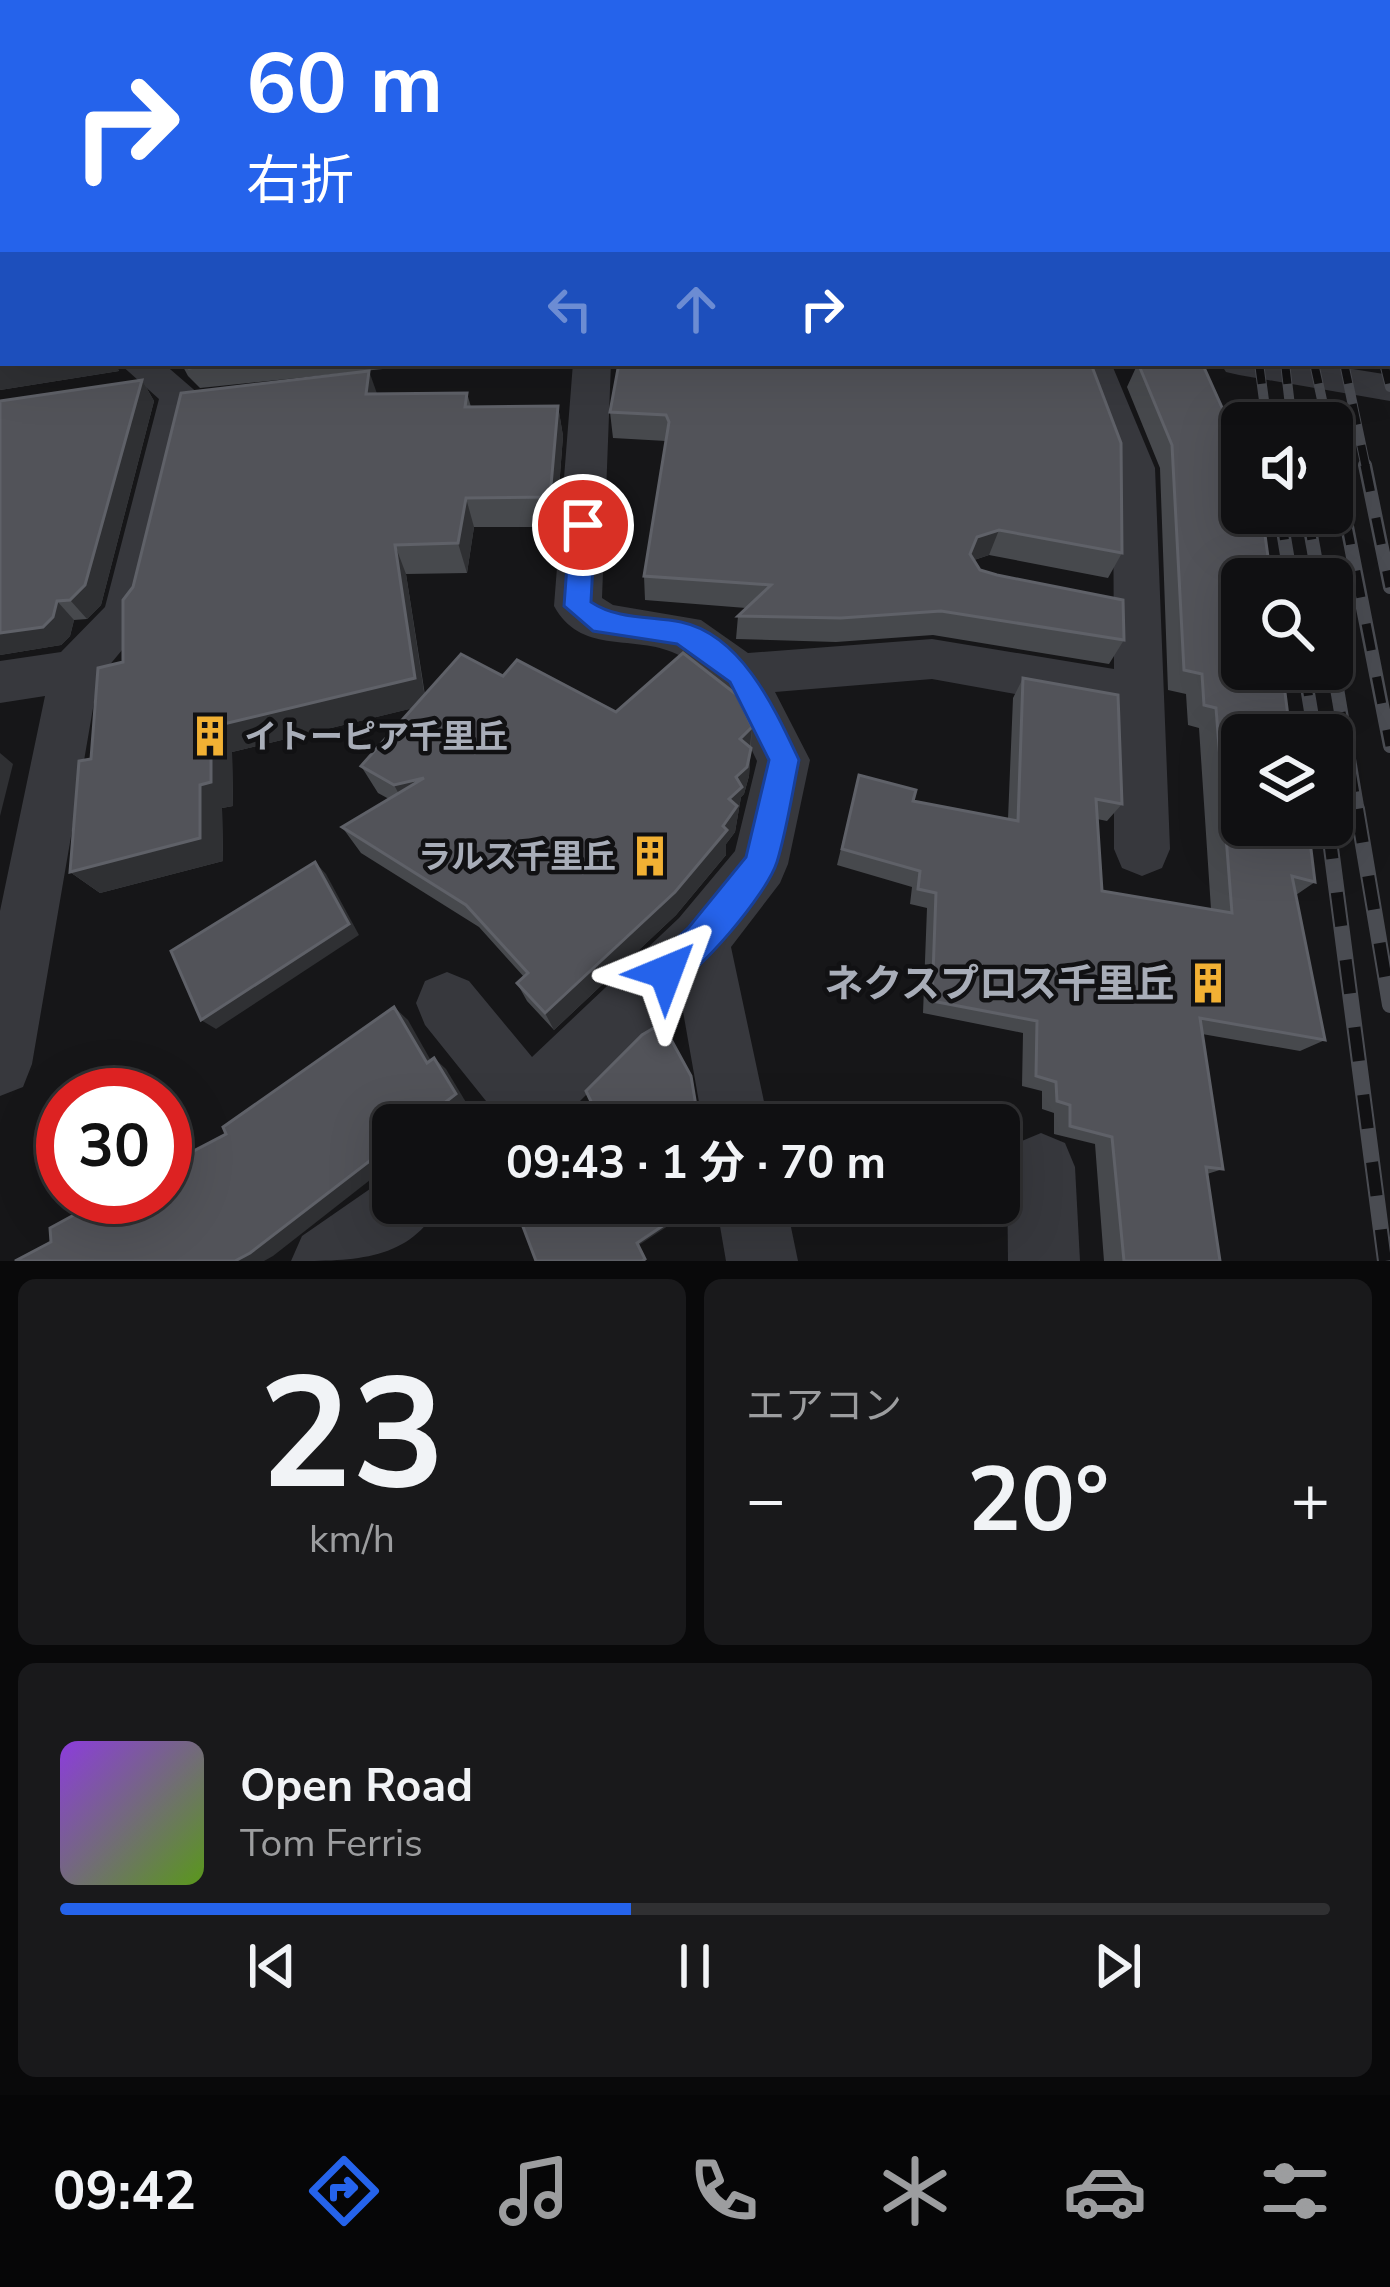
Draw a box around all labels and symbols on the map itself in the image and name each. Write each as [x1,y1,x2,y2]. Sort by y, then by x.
pin [532,474,634,576]
building icon: イトーピア千里丘 [187,713,233,759]
place label: イトーピア千里丘 [244,715,508,760]
building icon: ラルス千里丘 [627,833,673,879]
place label: ラルス千里丘 [418,835,616,880]
position arrow [603,909,729,1035]
place label: ネクスプロス千里丘 [824,958,1174,1011]
building icon: ネクスプロス千里丘 [1185,960,1231,1006]
speed limit sign: 30 [36,1068,192,1224]

